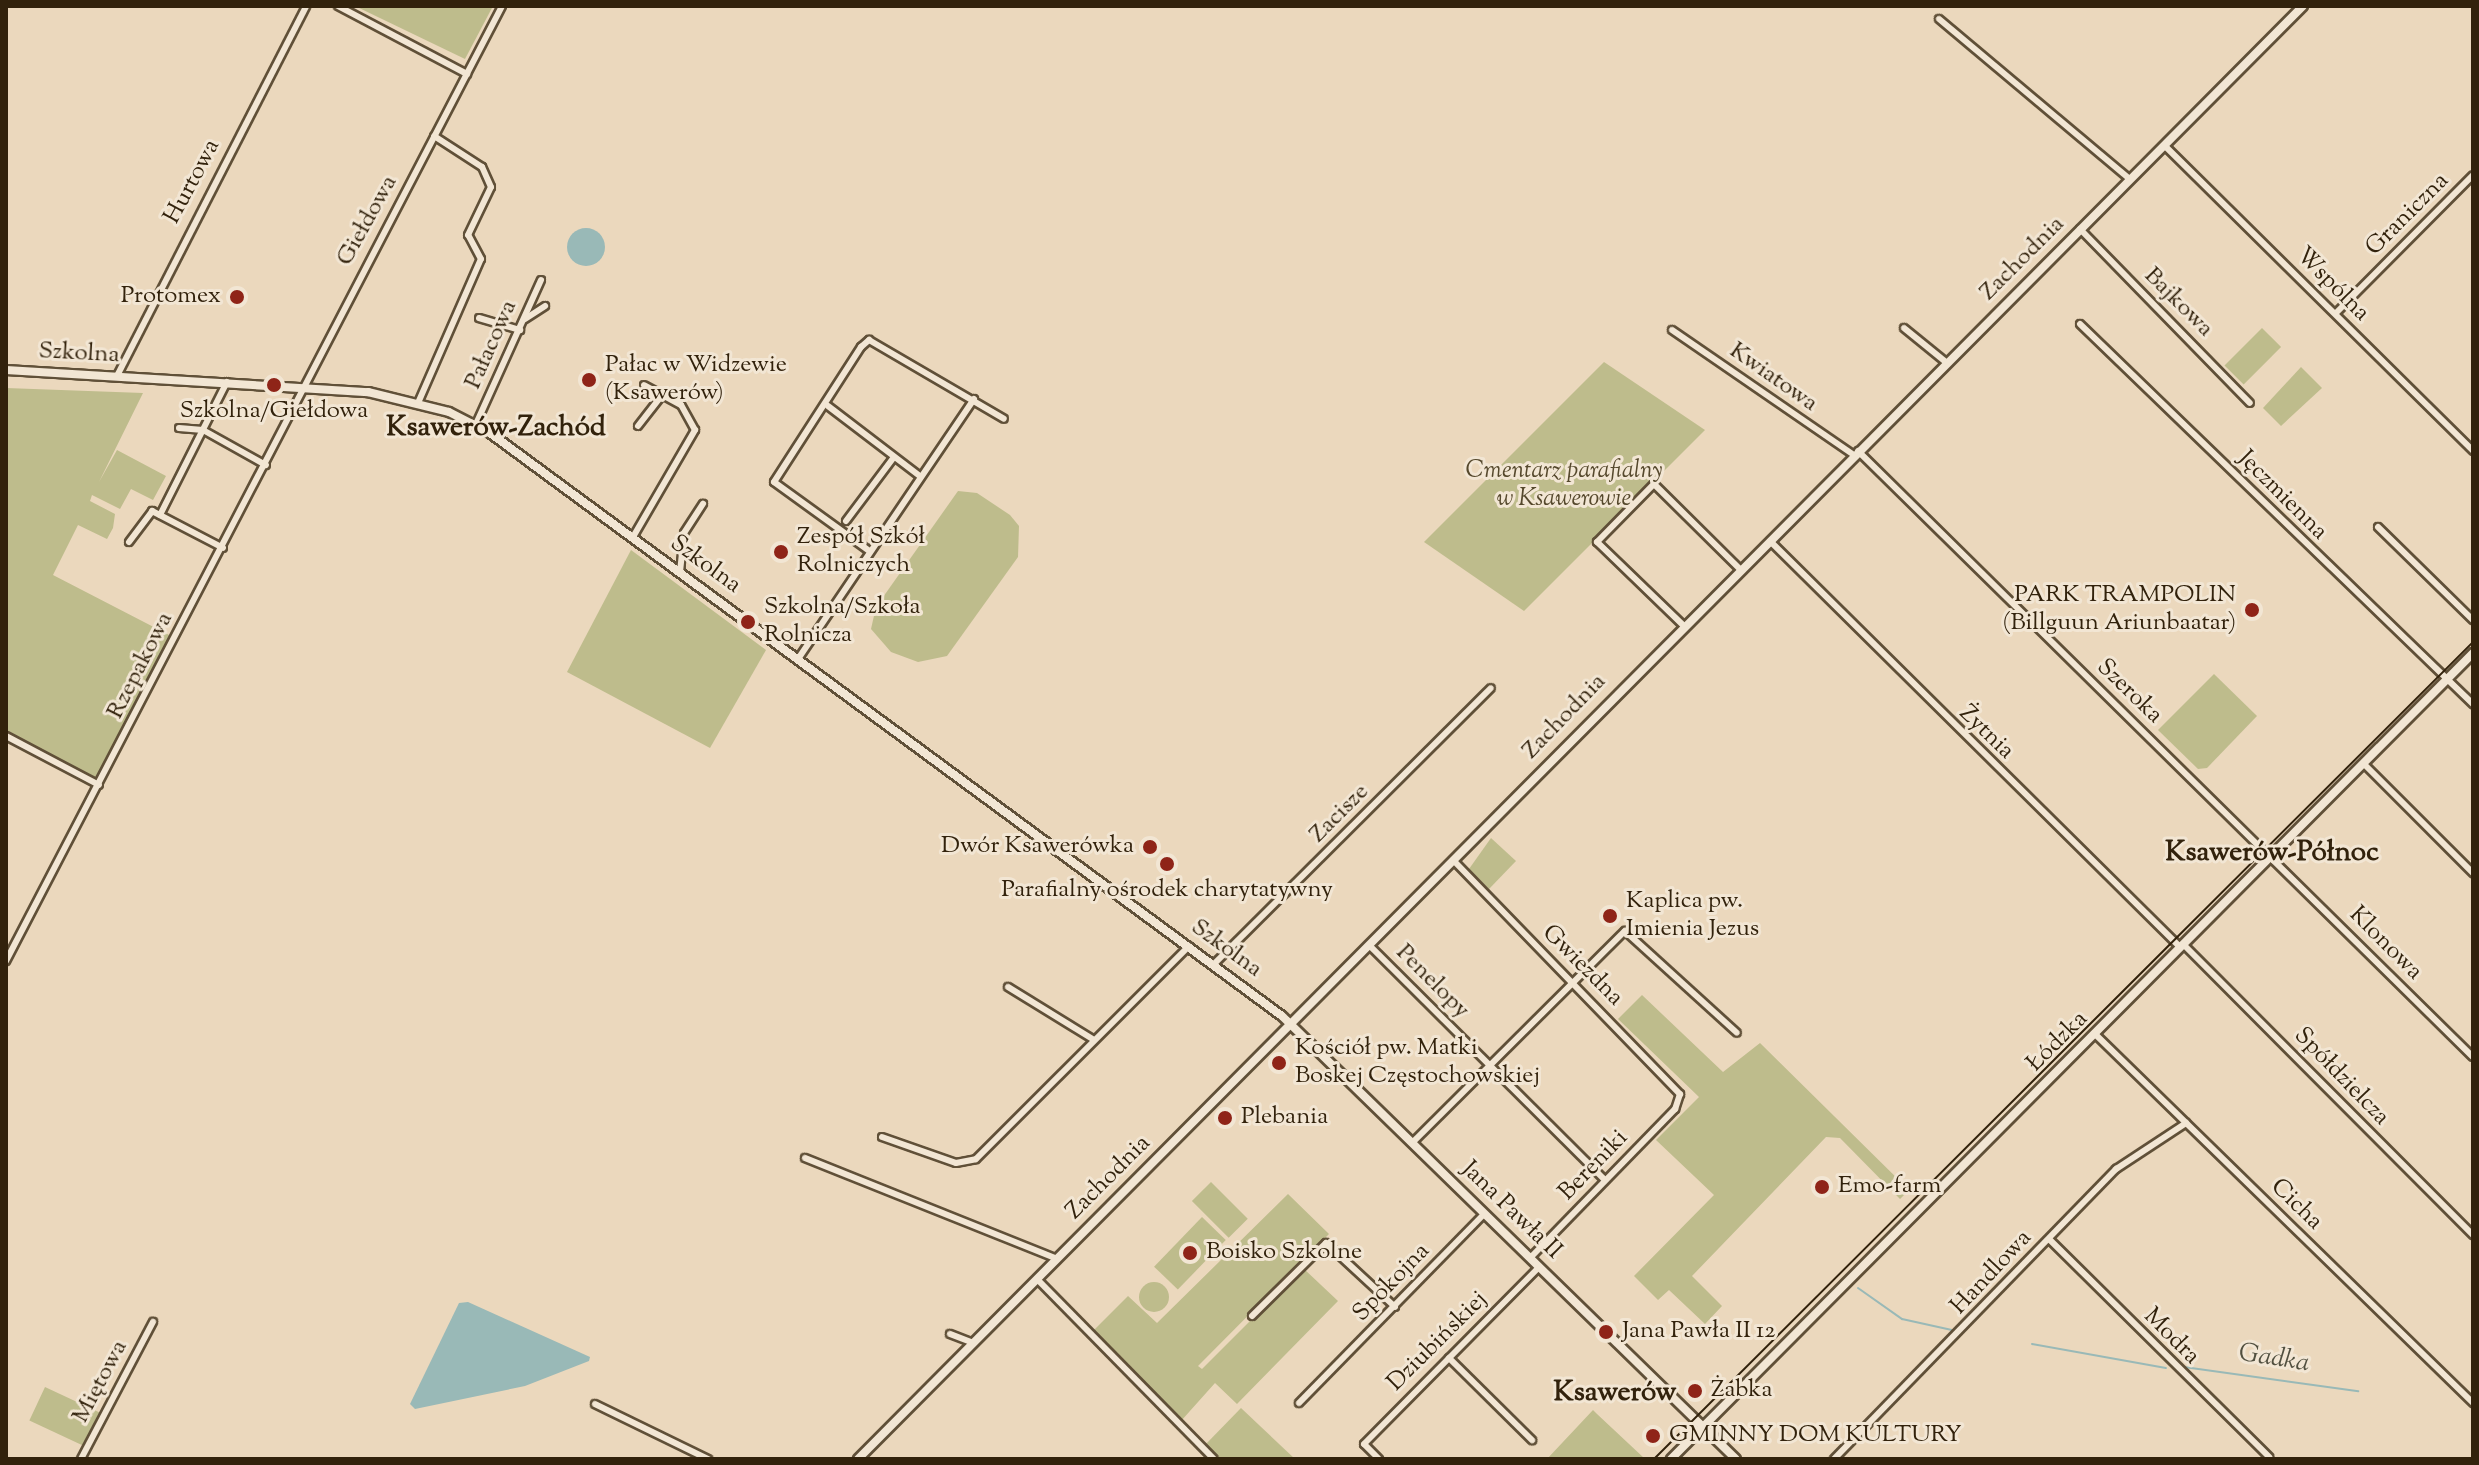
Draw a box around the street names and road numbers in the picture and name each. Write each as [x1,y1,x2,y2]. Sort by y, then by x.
street label: Hurtowa [159,135,227,229]
street label: Graniczna [2360,167,2456,263]
street label: Giełdowa [331,171,405,271]
street label: Zachodnia [1975,211,2071,307]
street label: Wspólna [2289,242,2375,328]
street label: Bajkowa [2137,262,2219,344]
street label: Pałacowa [460,296,524,394]
street label: Kwiatowa [1723,337,1823,419]
street label: Szkolna [38,338,120,370]
street label: Jęczmienna [2231,445,2333,547]
street label: Szkolna [664,530,746,600]
street label: Rzepakowa [102,608,180,724]
street label: Szeroka [2090,654,2168,730]
street label: Zachodnia [1517,668,1613,766]
street label: Żytnia [1952,700,2020,766]
street label: Zacisze [1305,779,1375,849]
street label: Klonowa [2342,901,2428,987]
street label: Szkolna [1185,914,1267,984]
street label: Gwiezdna [1535,919,1629,1013]
street label: Penelopy [1389,939,1475,1025]
street label: Łódzka [2022,1006,2094,1078]
street label: Spółdzielcza [2287,1022,2395,1132]
street label: Bereniki [1553,1125,1635,1207]
street label: Zachodnia [1061,1130,1157,1226]
street label: Jana Pawła II [1455,1156,1567,1266]
street label: Cicha [2264,1173,2328,1237]
street label: Handlowa [1946,1225,2038,1321]
street label: Spokojna [1348,1238,1436,1328]
street label: Dziubińskiej [1382,1286,1494,1398]
street label: Modra [2137,1303,2205,1371]
street label: Miętowa [67,1336,135,1428]

